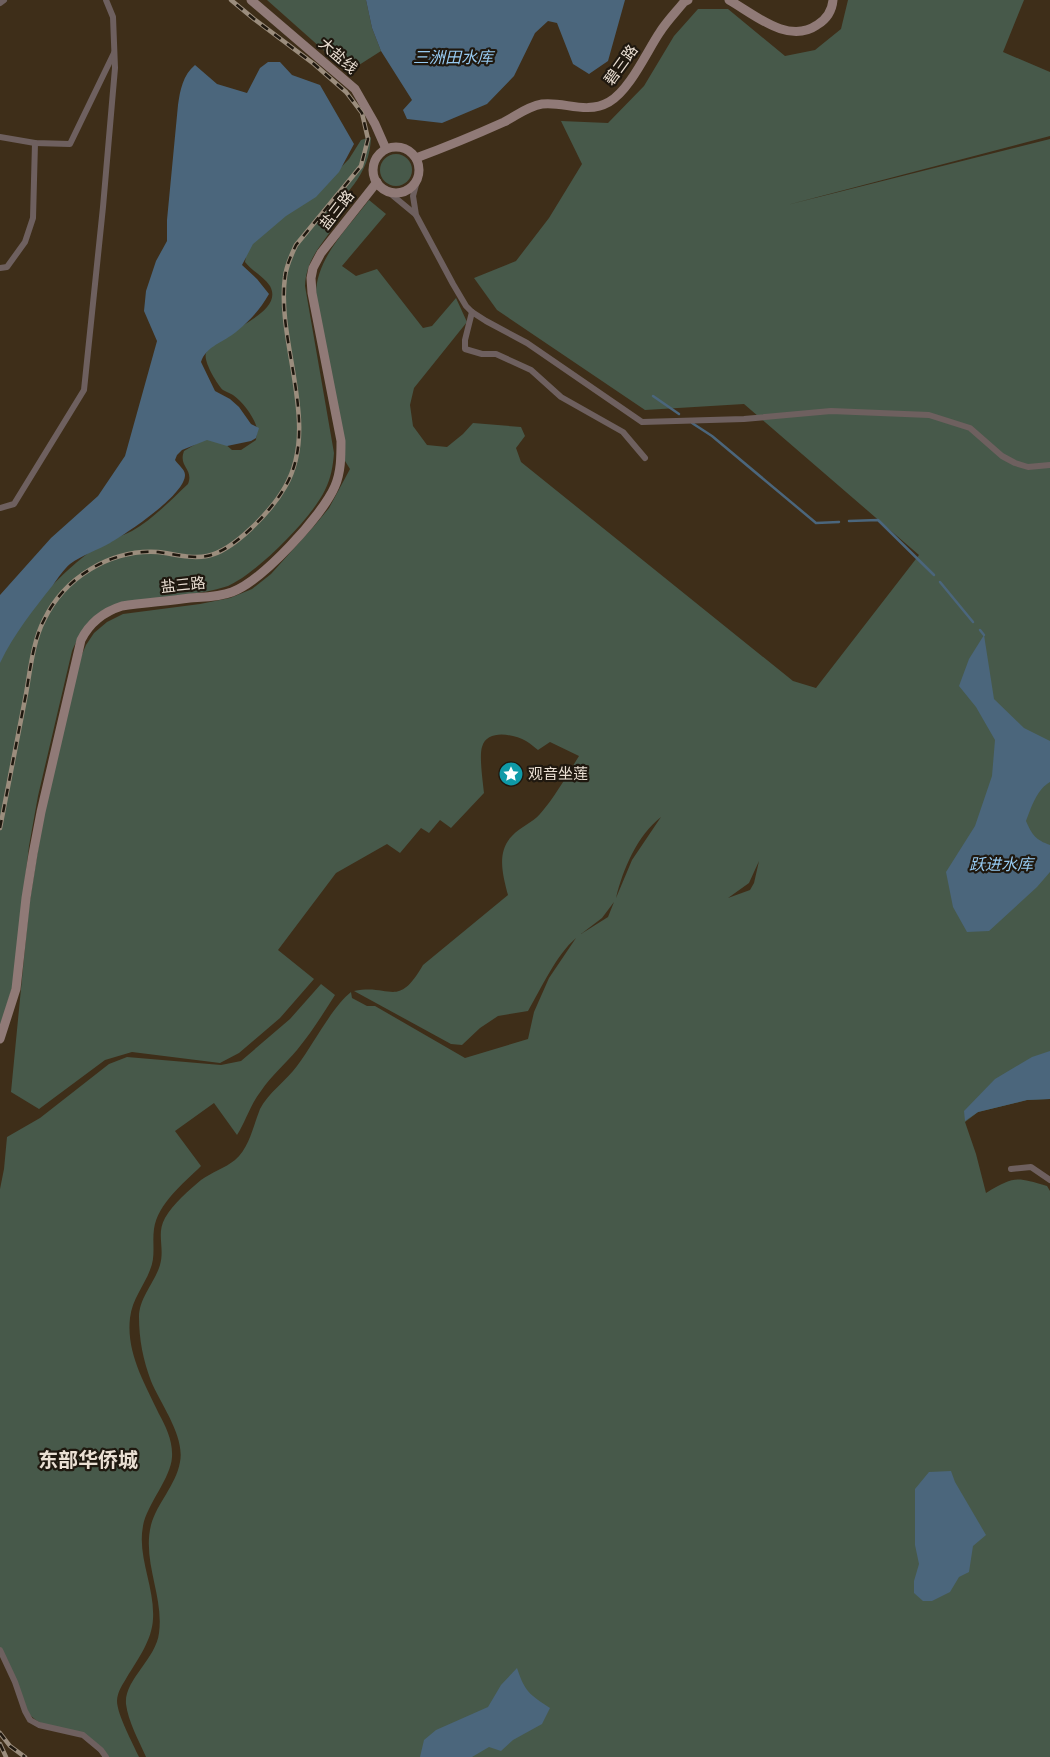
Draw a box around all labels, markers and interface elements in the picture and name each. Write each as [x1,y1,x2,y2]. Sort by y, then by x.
street label: 大盐线 [315,34,361,78]
street label: 碧三路 [600,42,642,88]
water label: 三洲田水库 [413,48,496,67]
street label: 盐三路 [316,187,358,233]
street label: 盐三路 [160,574,206,596]
place icon: 观音坐莲 [498,761,524,787]
place label: 观音坐莲 [528,765,588,783]
water label: 跃进水库 [969,855,1036,874]
district label: 东部华侨城 [38,1448,138,1472]

